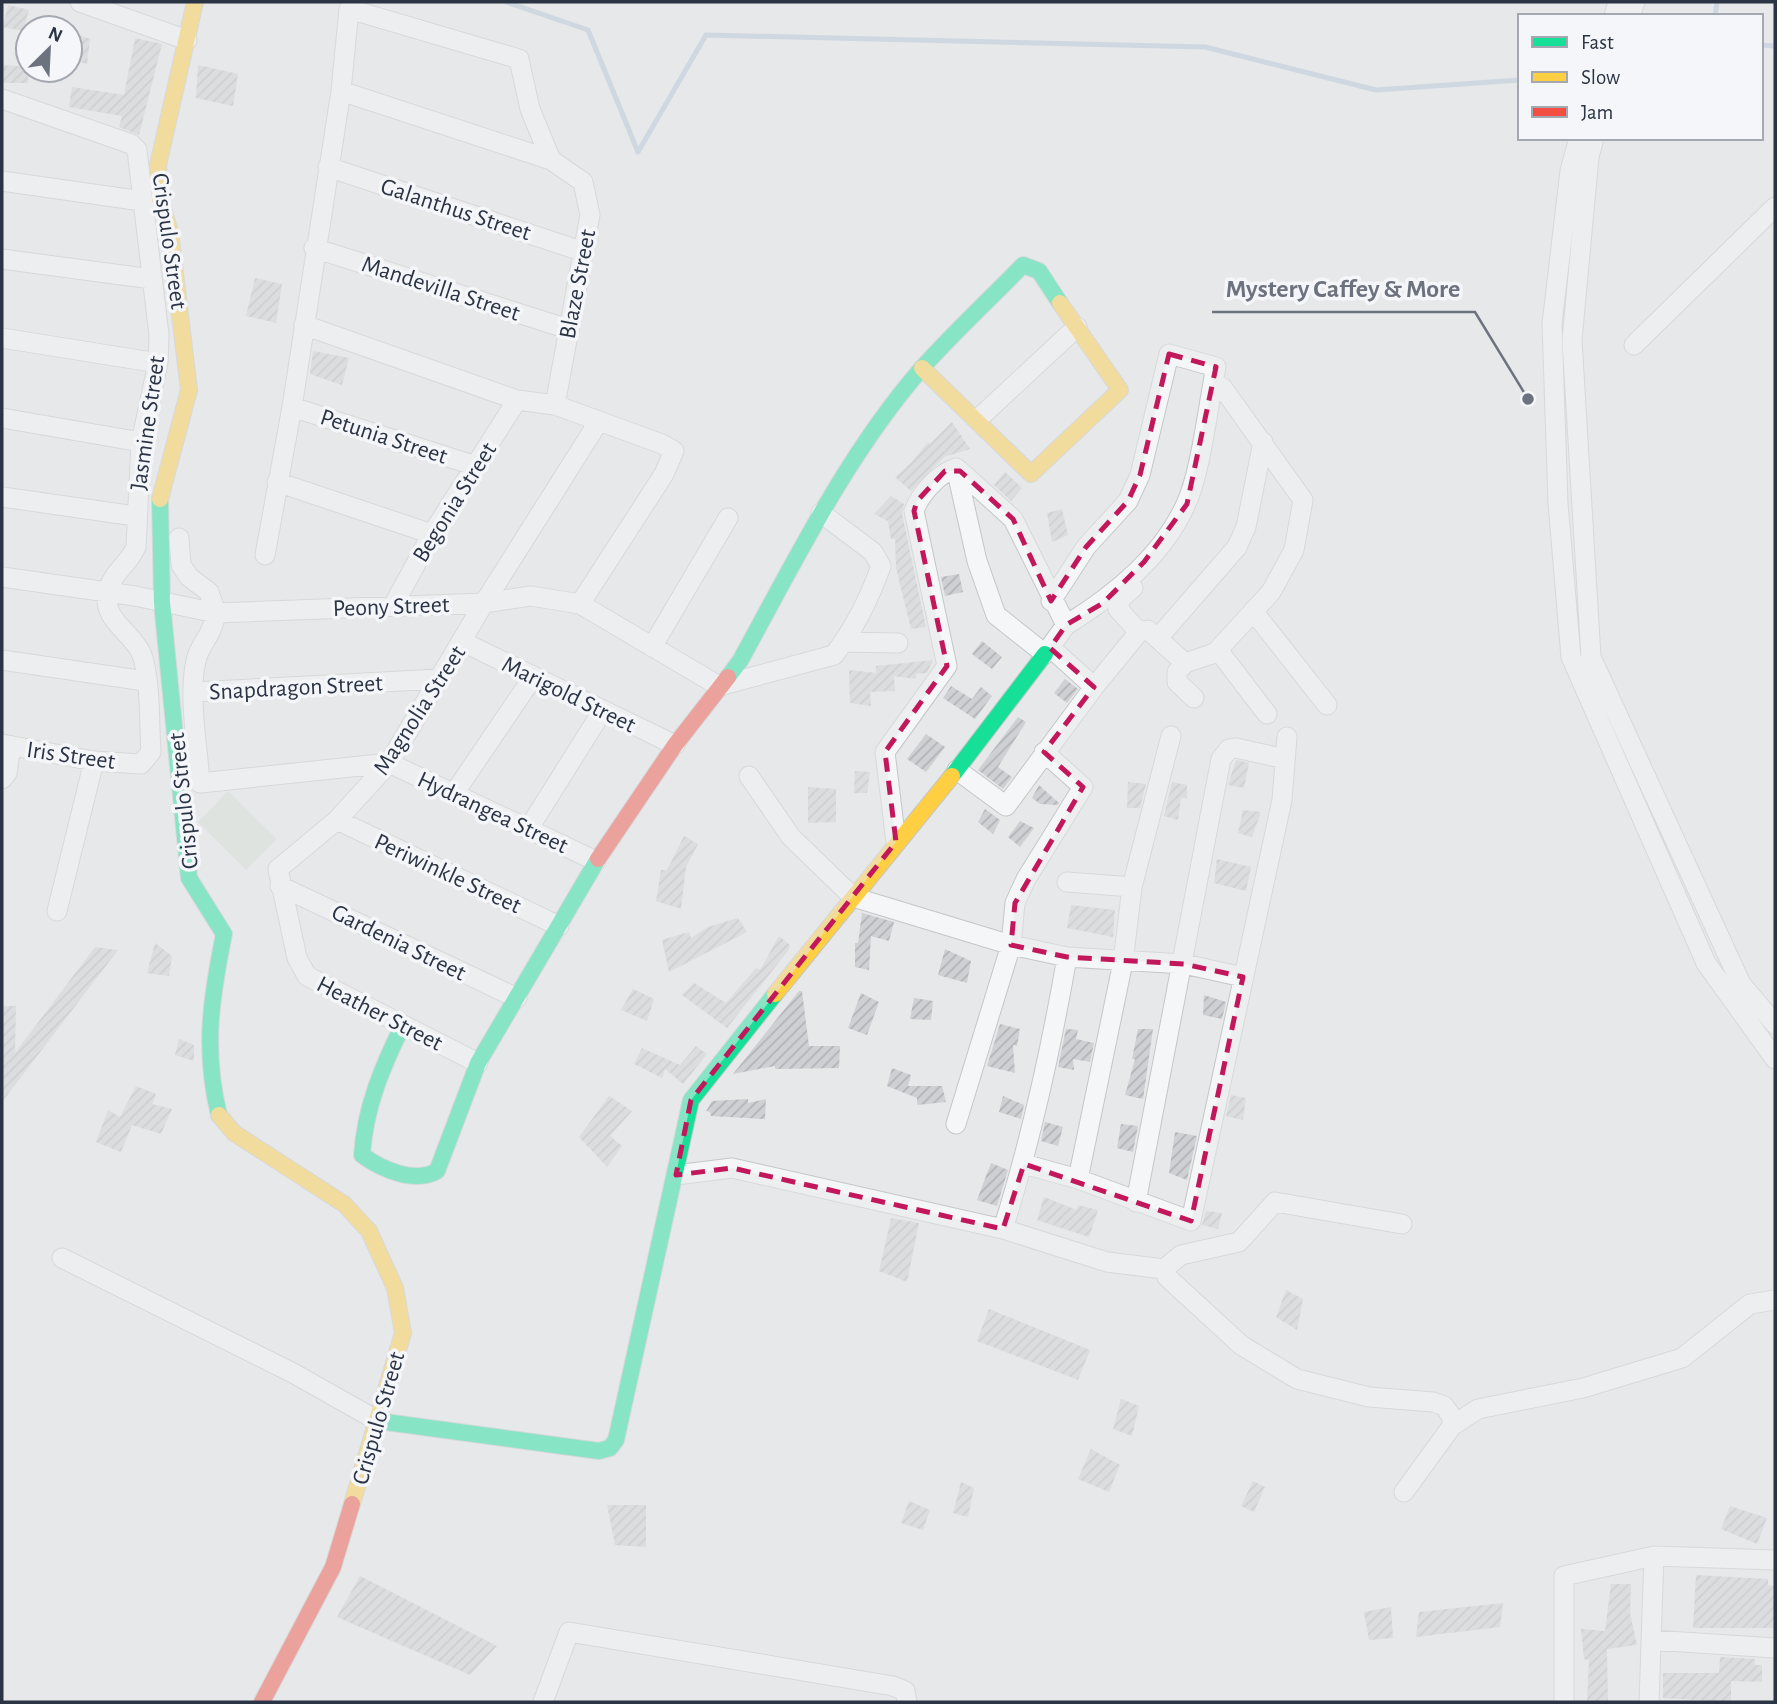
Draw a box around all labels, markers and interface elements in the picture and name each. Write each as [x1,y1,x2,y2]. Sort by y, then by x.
north arrow [14,14,84,84]
legend [1518,14,1763,140]
text: N [45,23,65,46]
text: Fast [1581,32,1614,53]
text: Slow [1581,67,1620,88]
text: Jam [1581,102,1613,123]
street label: Crispulo Street [148,172,190,311]
street label: Galanthus Street [378,174,534,246]
street label: Blaze Street [556,227,600,341]
street label: Mandevilla Street [359,252,523,326]
callout: Mystery Caffey & More [1212,265,1475,312]
text: Mystery Caffey & More [1226,276,1460,302]
street label: Jasmine Street [127,354,169,492]
street label: Petunia Street [317,405,450,469]
street label: Begonia Street [409,438,501,567]
street label: Peony Street [332,593,450,621]
street label: Magnolia Street [369,641,471,780]
street label: Marigold Street [498,652,639,738]
street label: Snapdragon Street [209,671,384,705]
street label: Crispulo Street [165,731,203,870]
street label: Iris Street [25,738,117,774]
street label: Hydrangea Street [414,768,572,858]
street label: Periwinkle Street [371,829,525,918]
street label: Gardenia Street [328,900,470,986]
street label: Heather Street [313,972,447,1056]
street label: Crispulo Street [349,1349,409,1487]

